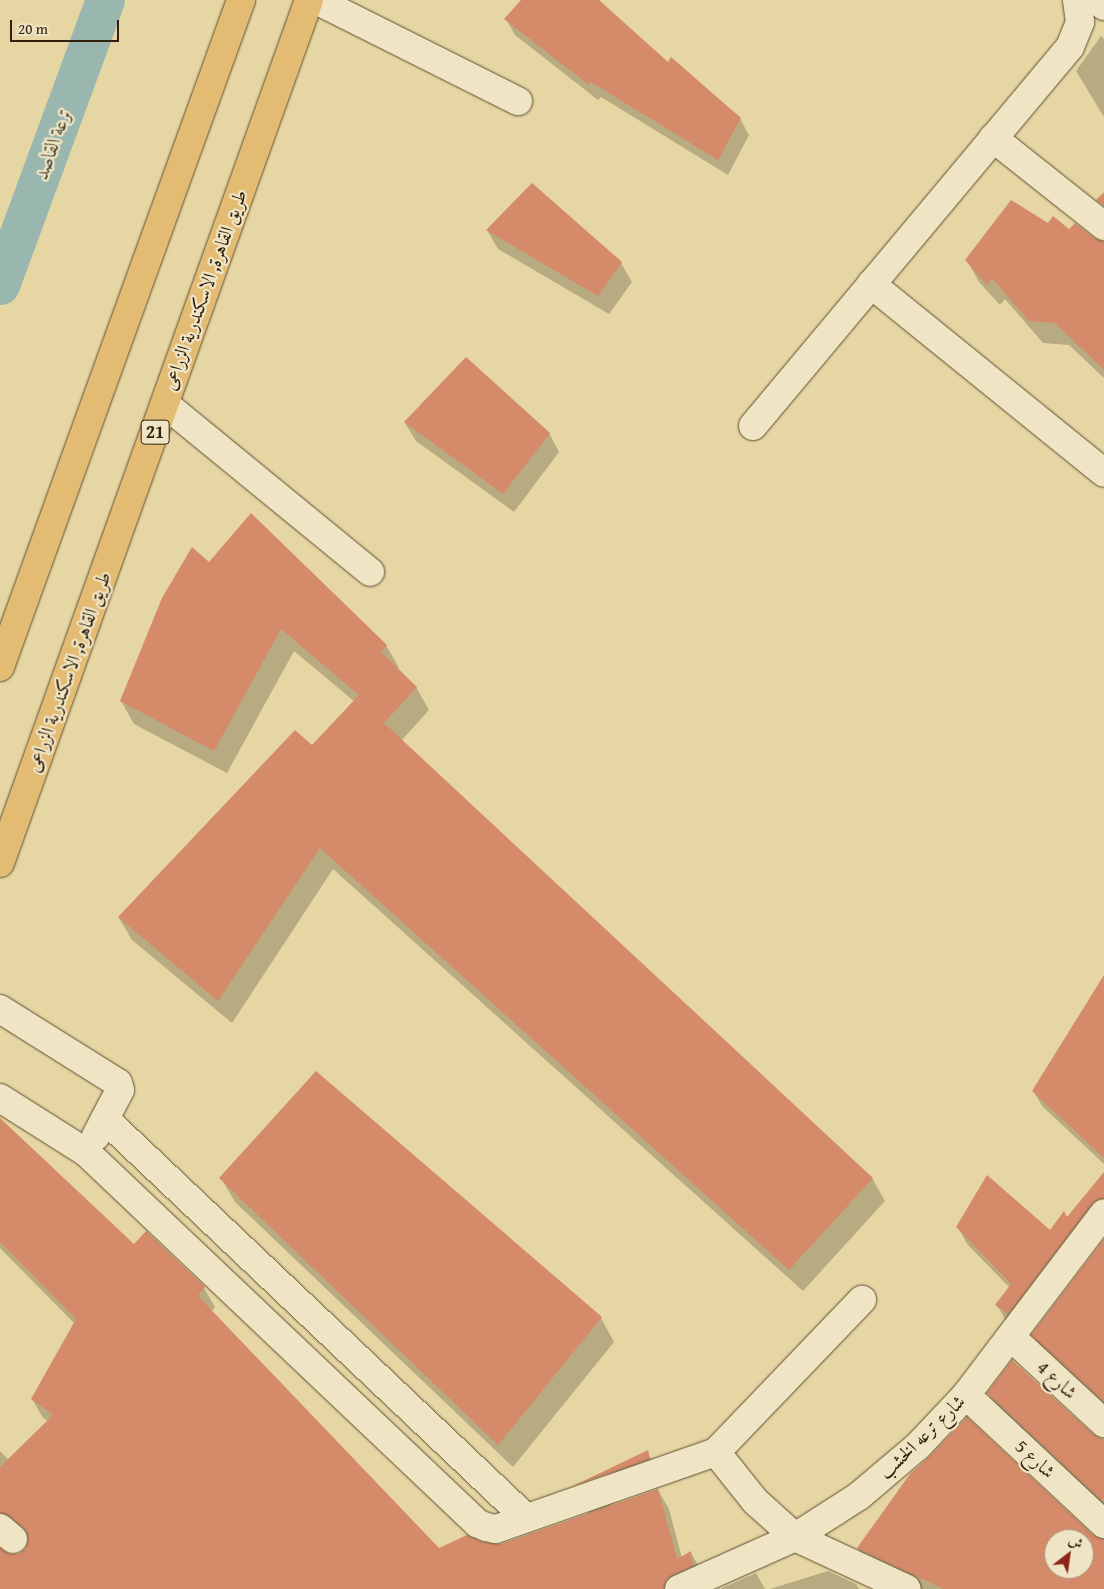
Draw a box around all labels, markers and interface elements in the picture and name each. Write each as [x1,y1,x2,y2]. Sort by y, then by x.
scale bar [12,10,121,42]
text: 20 m [18,18,48,39]
water label: ترعة القاصد [28,104,76,182]
street label: طريق القاهرة, الاسكندرية الزراعى [158,187,252,393]
road number: 21 [140,417,170,448]
street label: طريق القاهرة, الاسكندرية الزراعى [22,569,116,775]
street label: شارع 4 [1032,1356,1082,1404]
street label: شارع ترعه الخشب [874,1390,970,1484]
street label: شارع 5 [1010,1435,1060,1483]
north arrow [1044,1529,1094,1579]
text: ش [1065,1530,1087,1554]

